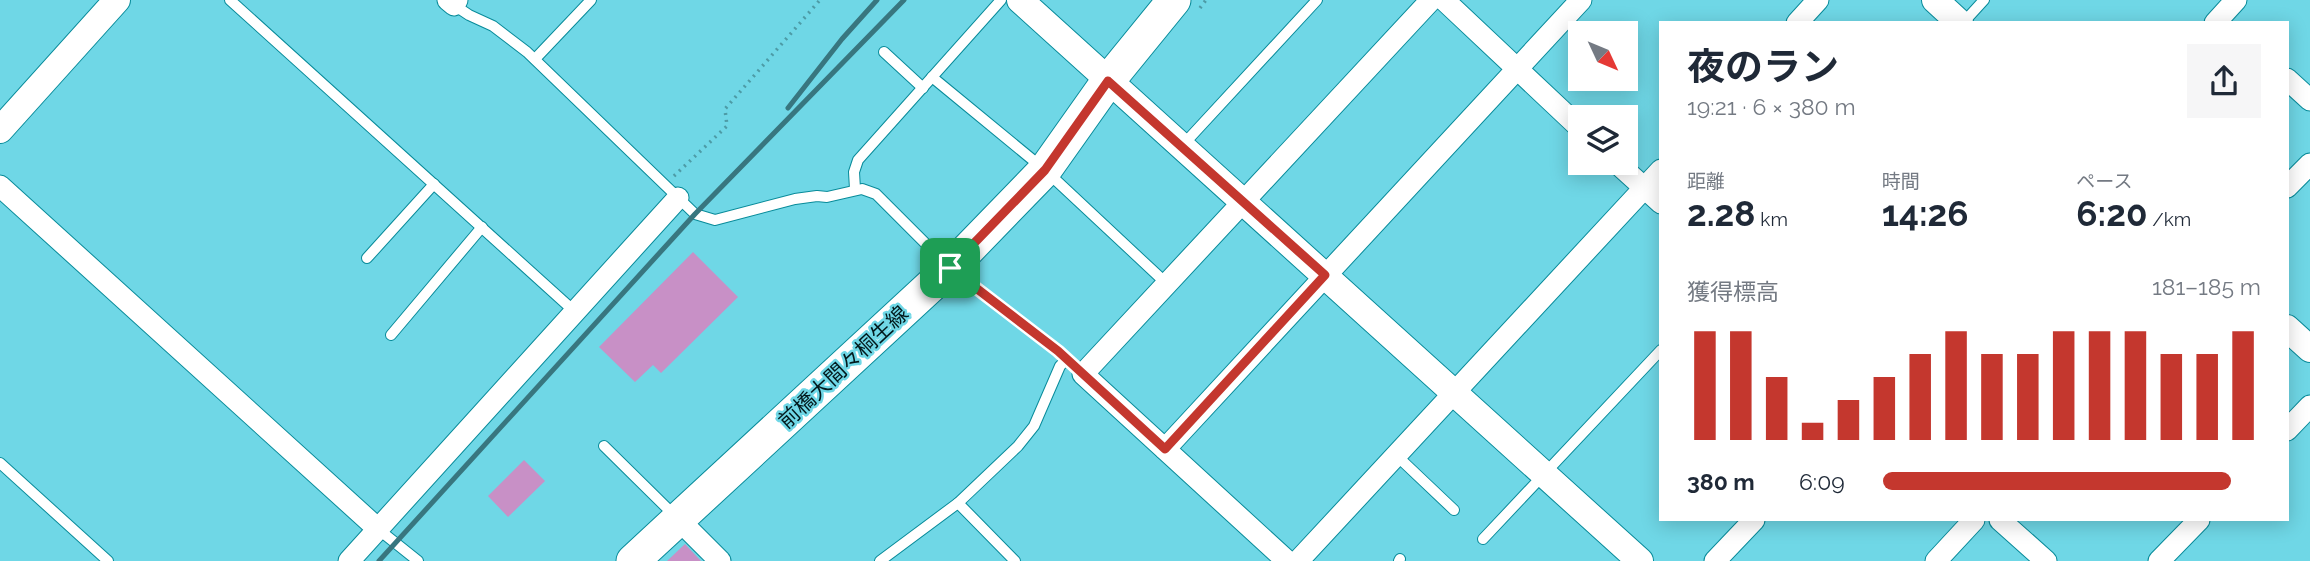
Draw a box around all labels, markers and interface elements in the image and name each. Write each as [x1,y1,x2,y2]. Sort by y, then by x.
north arrow [1568,21,1638,91]
map controls [1568,21,1638,175]
text: 夜のラン [1687,44,1839,89]
button: share [2187,44,2261,118]
text: 19:21 · 6 × 380 m [1687,93,1856,120]
button: layers [1568,105,1638,175]
text: 距離 [1687,170,1725,192]
text: 時間 [1882,170,1920,192]
text: ペース [2076,170,2132,192]
text: 2.28 [1687,193,1756,234]
text: 14:26 [1882,193,1969,234]
text: 6:20 [2076,193,2147,234]
text: km [1756,208,1788,230]
text: /km [2147,208,2191,230]
pin [920,238,980,298]
icon: arrive [931,249,969,287]
text: 181–185 m [2152,273,2261,300]
text: 獲得標高 [1687,278,1779,305]
street label: 前橋大間々桐生線 [773,301,913,433]
text: 380 m [1687,468,1755,495]
text: 6:09 [1799,468,1845,495]

